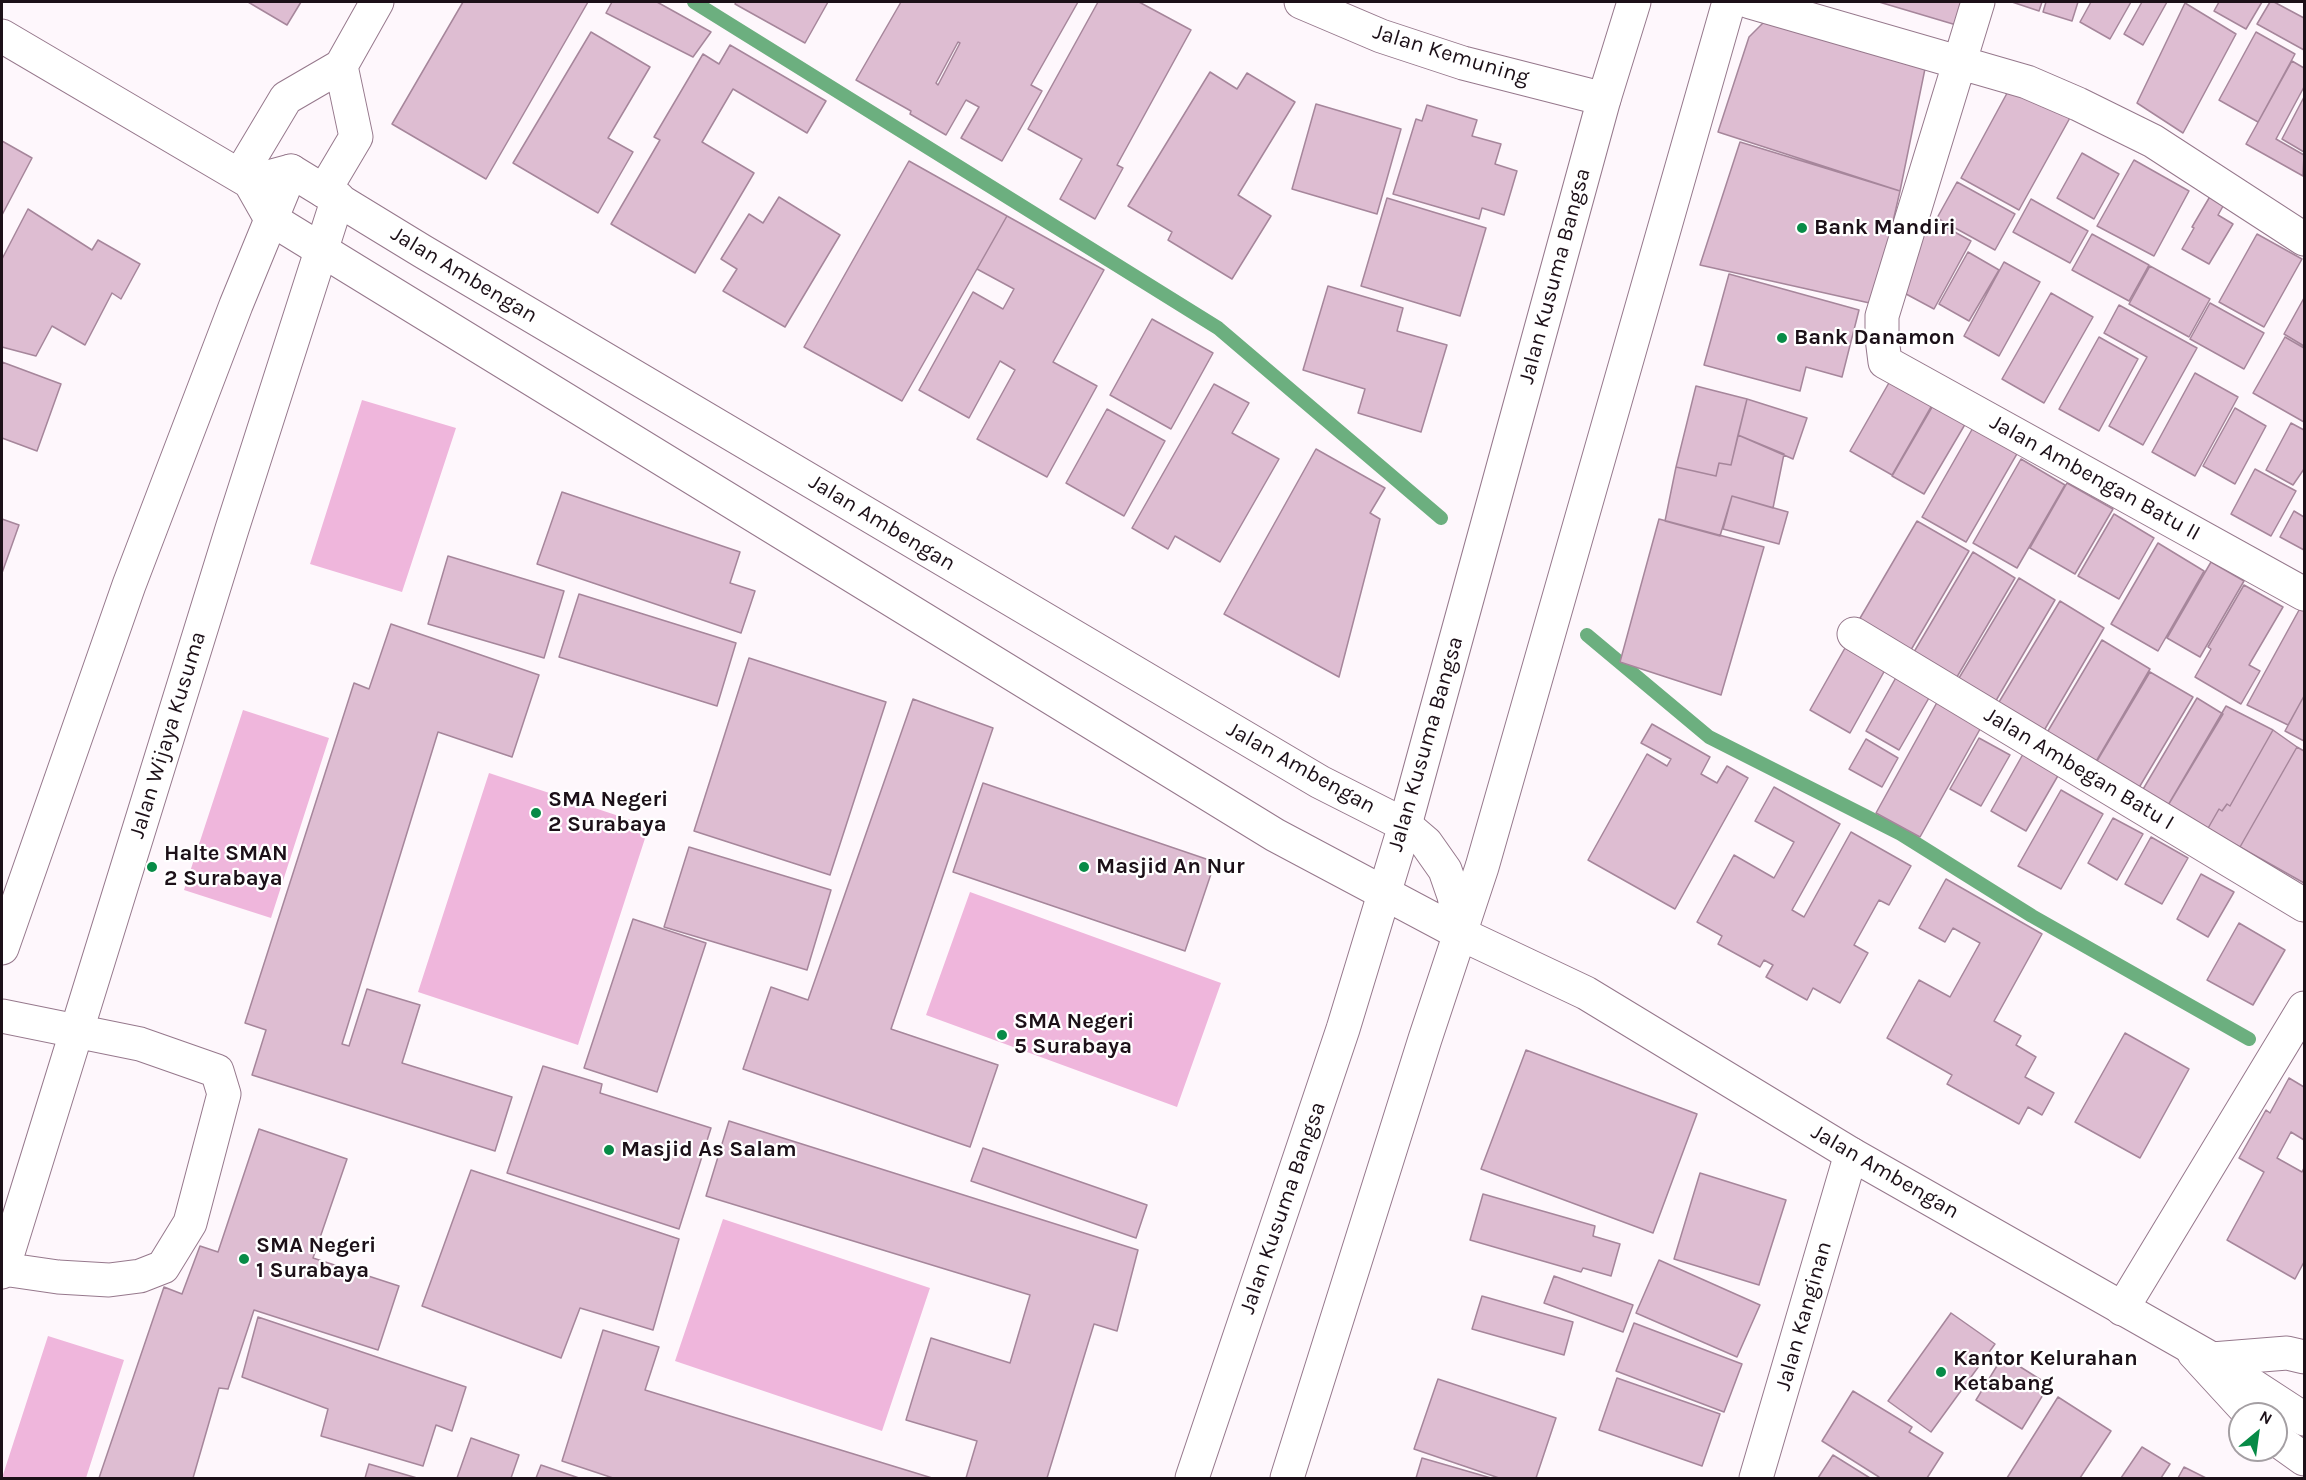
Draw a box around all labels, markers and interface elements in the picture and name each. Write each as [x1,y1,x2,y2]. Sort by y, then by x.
street label: Jalan Kemuning [1370,19,1532,91]
street label: Jalan Kusuma Bangsa [1513,165,1597,387]
place label: Bank Mandiri [1814,215,1956,241]
street label: Jalan Ambengan [386,221,542,329]
marker: Bank Mandiri [1795,221,1809,235]
place label: Bank Danamon [1794,325,1955,351]
marker: Bank Danamon [1775,331,1789,345]
street label: Jalan Ambengan Batu II [1985,409,2205,547]
street label: Jalan Ambengan [804,469,960,577]
street label: Jalan Wijaya Kusuma [124,628,212,842]
street label: Jalan Kusuma Bangsa [1383,633,1469,855]
street label: Jalan Ambegan Batu I [1979,702,2179,836]
street label: Jalan Ambengan [1222,716,1380,820]
place label: SMA Negeri 2 Surabaya [548,787,668,838]
marker: SMA Negeri 2 Surabaya [529,806,543,820]
place label: Halte SMAN 2 Surabaya [164,841,288,892]
place label: Masjid An Nur [1096,854,1245,880]
marker: Halte SMAN 2 Surabaya [145,860,159,874]
marker: Masjid An Nur [1077,860,1091,874]
place label: SMA Negeri 5 Surabaya [1014,1009,1134,1060]
marker: SMA Negeri 5 Surabaya [995,1028,1009,1042]
street label: Jalan Kusuma Bangsa [1234,1099,1332,1317]
street label: Jalan Ambengan [1806,1119,1964,1225]
place label: Masjid As Salam [621,1137,797,1163]
marker: Masjid As Salam [602,1143,616,1157]
place label: SMA Negeri 1 Surabaya [256,1233,376,1284]
street label: Jalan Kanginan [1770,1238,1838,1394]
marker: SMA Negeri 1 Surabaya [237,1252,251,1266]
place label: Kantor Kelurahan Ketabang [1953,1346,2138,1398]
marker: Kantor Kelurahan Ketabang [1934,1365,1948,1379]
north arrow [2228,1402,2288,1462]
text: N [2256,1406,2276,1429]

